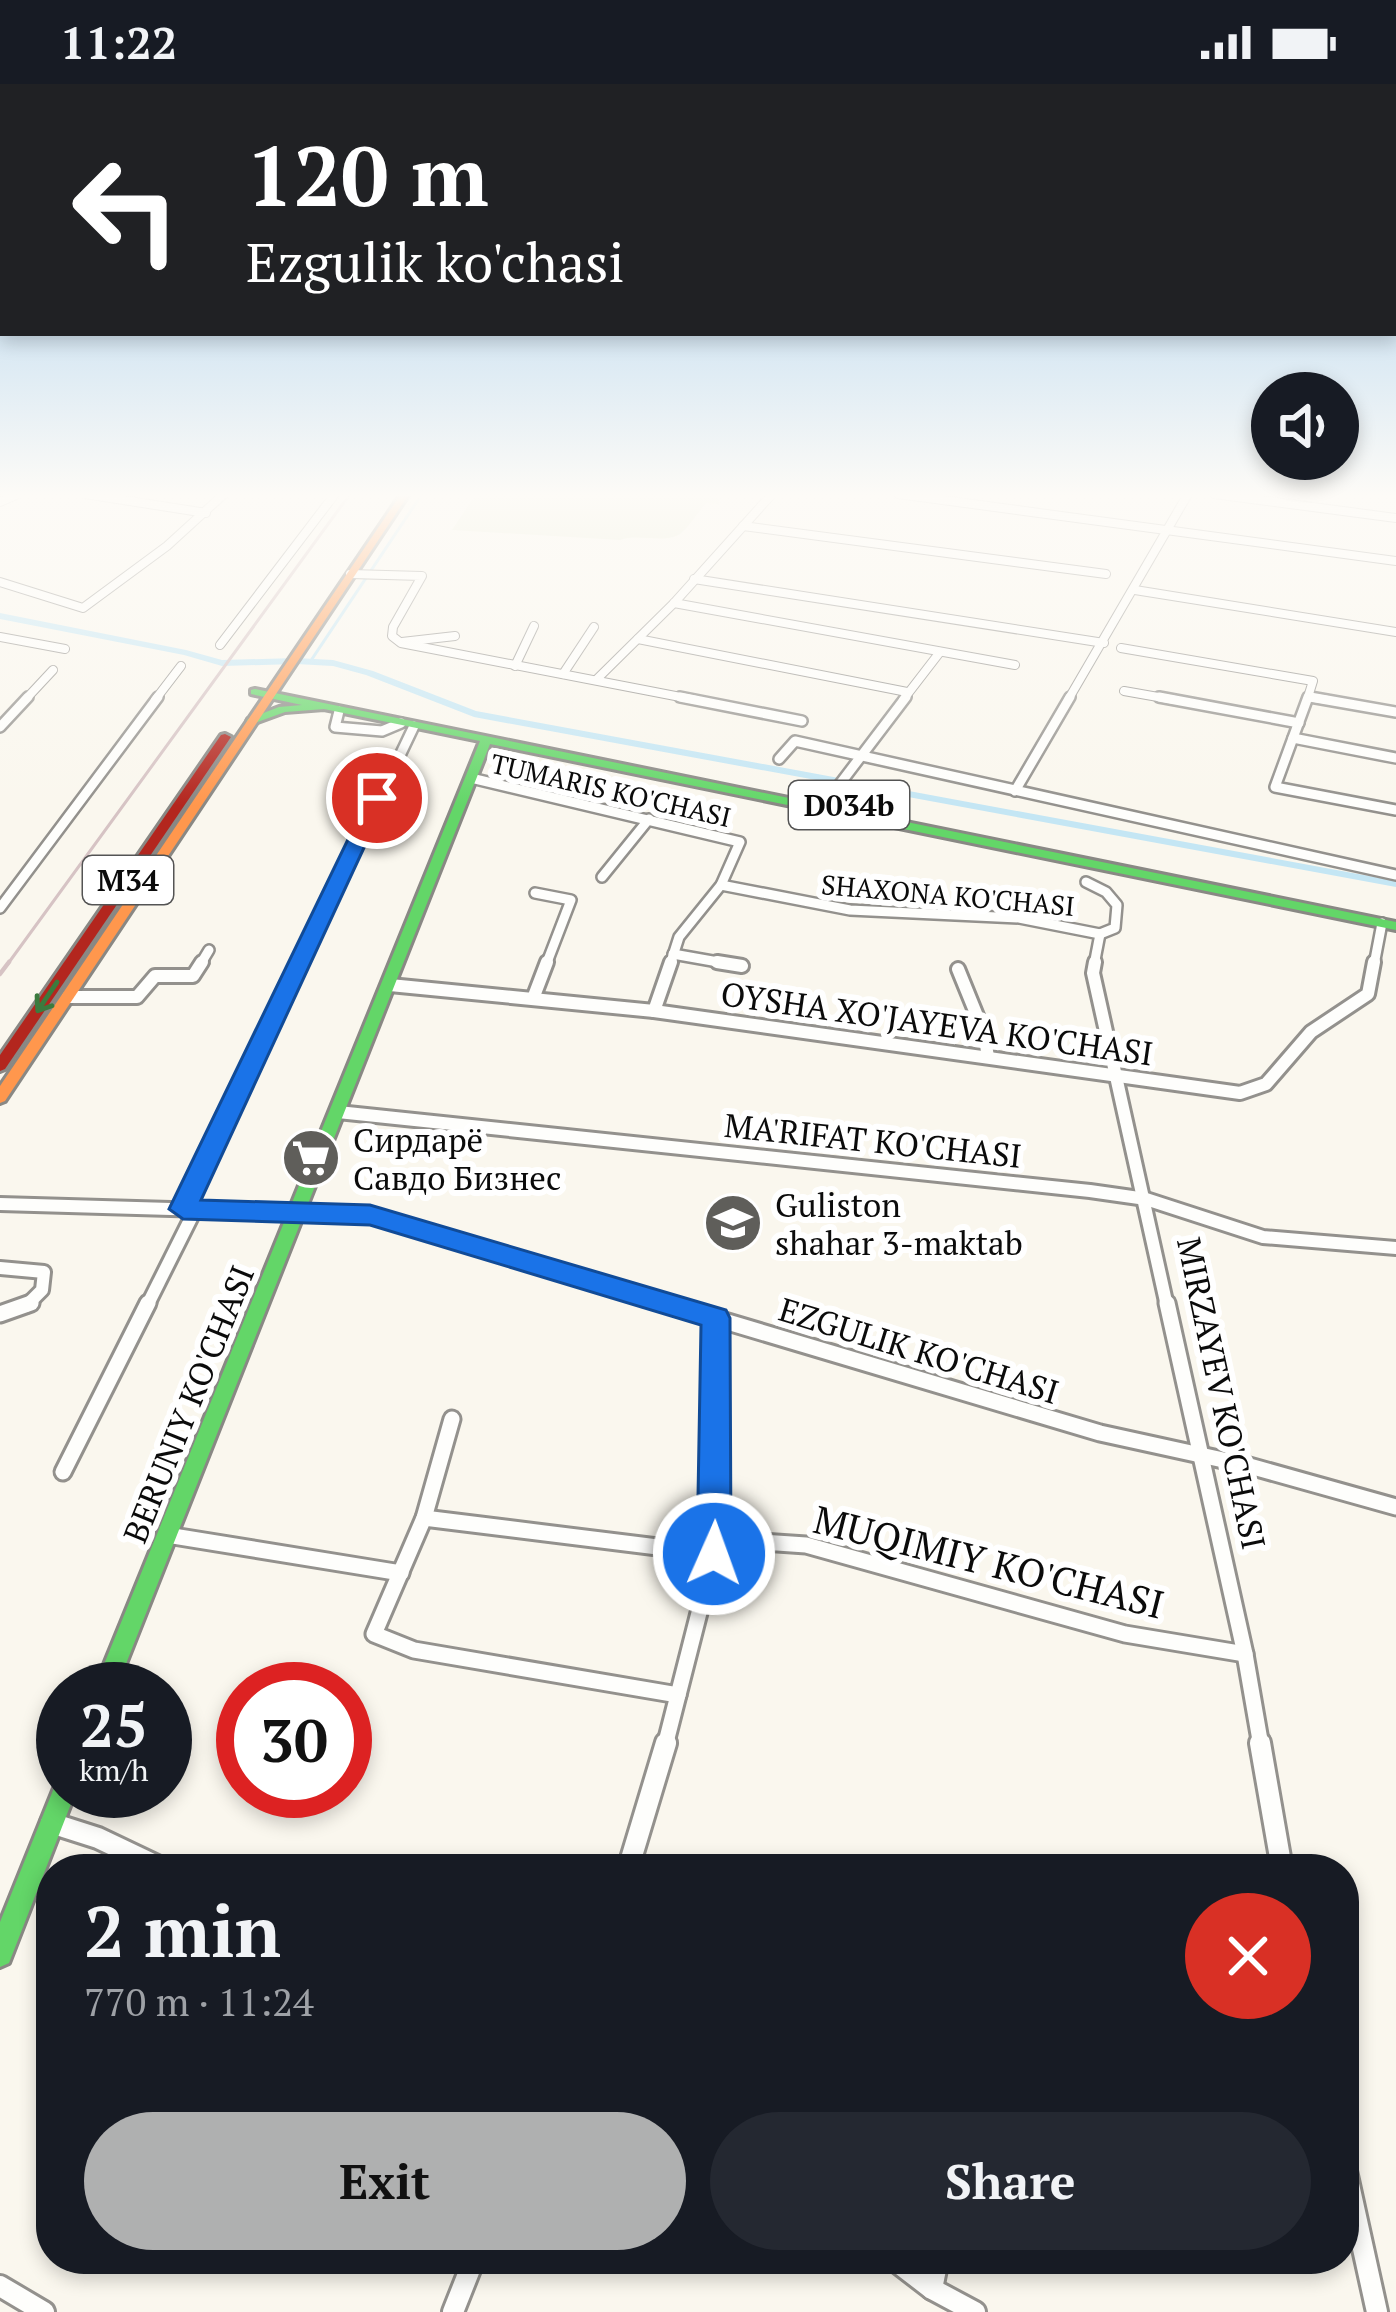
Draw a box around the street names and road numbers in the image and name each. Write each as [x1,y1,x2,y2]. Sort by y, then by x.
street label: TUMARIS KO'CHASI [488,745,734,835]
road number: D034b [789,781,909,829]
road number: M34 [83,856,173,904]
street label: SHAXONA KO'CHASI [820,866,1076,924]
street label: OYSHA XO'JAYEVA KO'CHASI [718,971,1156,1075]
street label: MA'RIFAT KO'CHASI [722,1103,1024,1177]
street label: MIRZAYEV KO'CHASI [1168,1233,1276,1553]
street label: BERUNIY KO'CHASI [113,1259,263,1549]
street label: EZGULIK KO'CHASI [774,1287,1064,1413]
street label: MUQIMIY KO'CHASI [809,1492,1169,1630]

